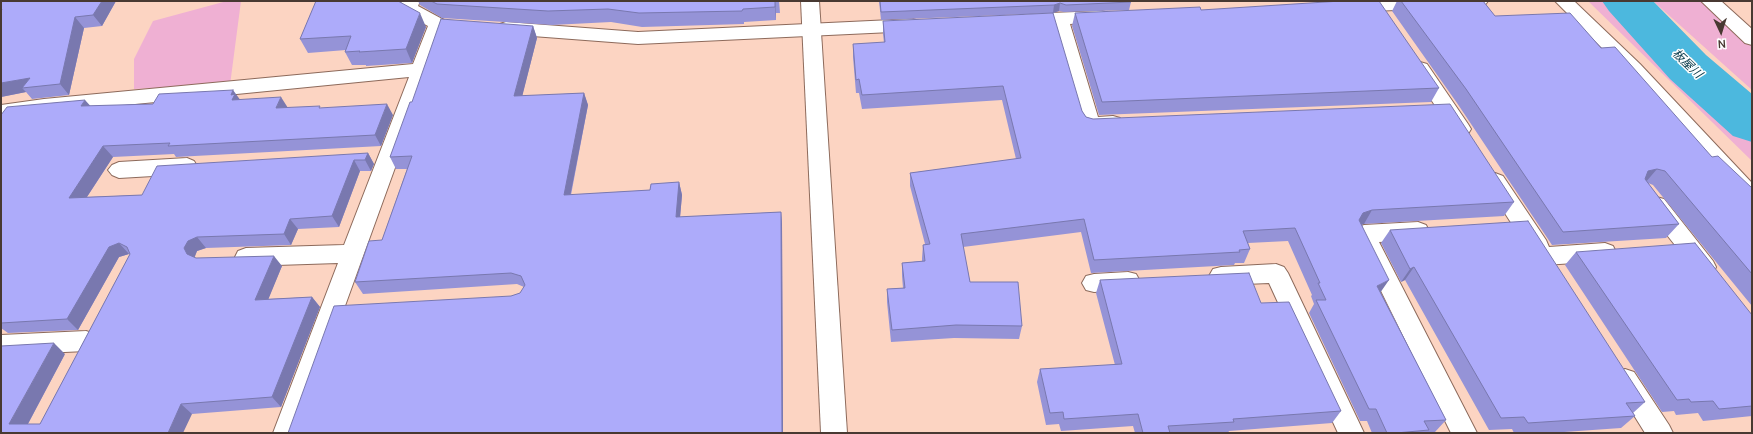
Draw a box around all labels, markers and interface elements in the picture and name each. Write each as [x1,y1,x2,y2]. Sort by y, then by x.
north arrow [1701,12,1741,52]
text: N [1717,37,1726,52]
water label: 板屋川 [1669,46,1705,82]

